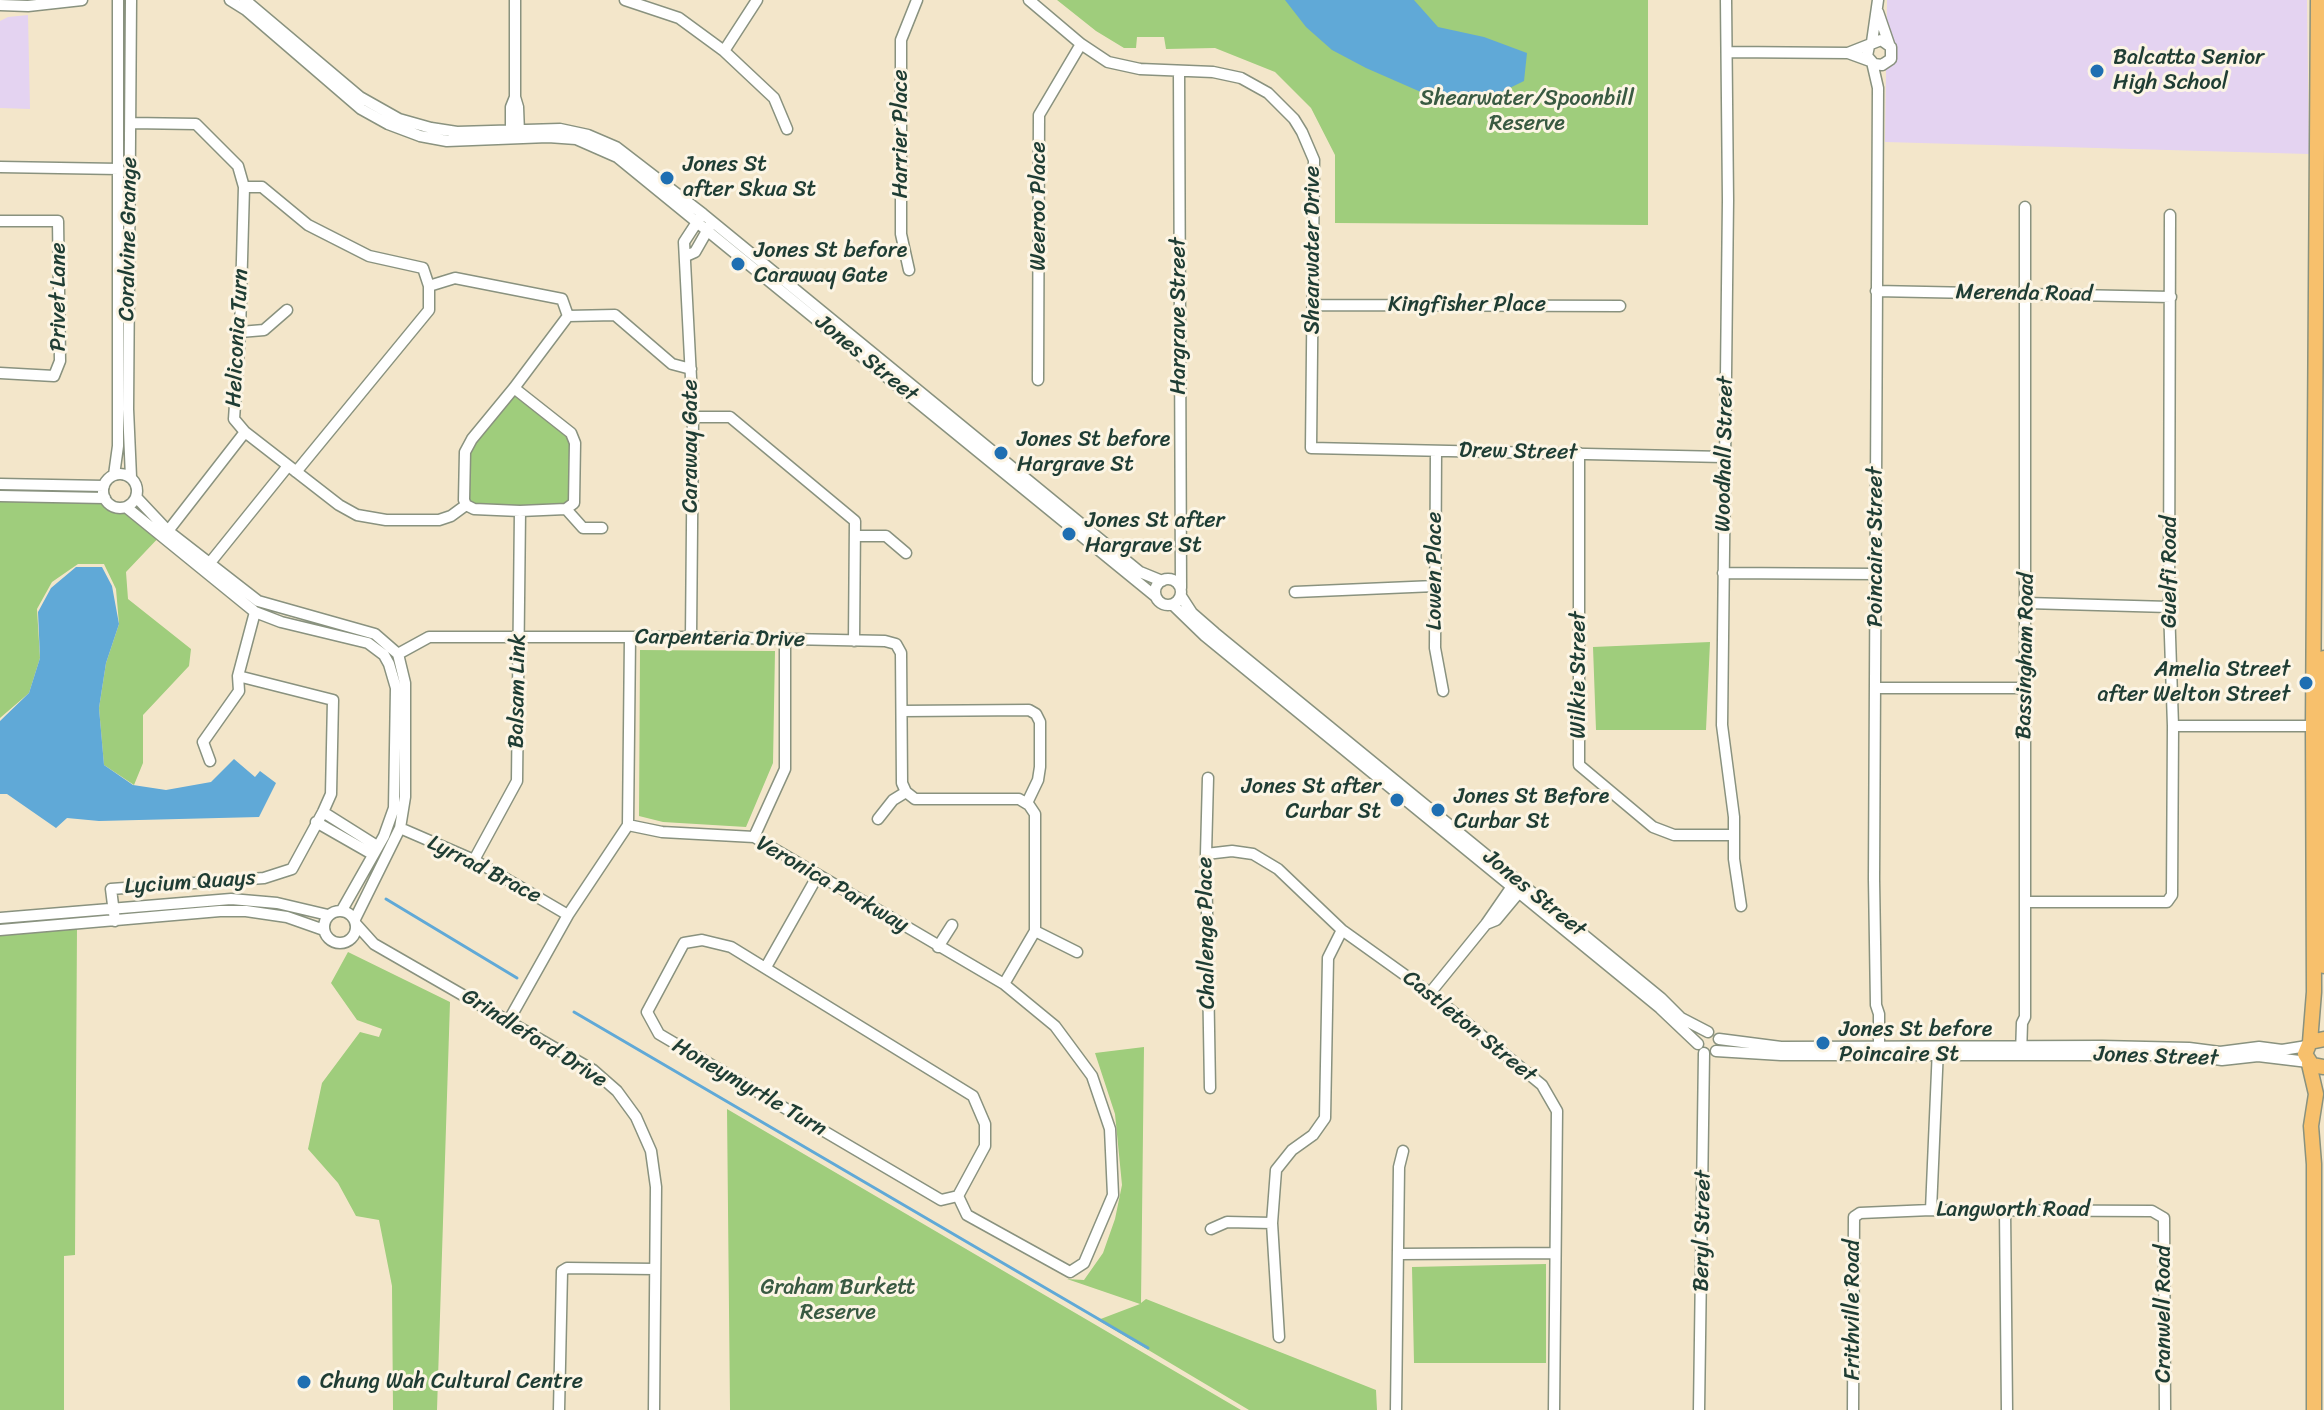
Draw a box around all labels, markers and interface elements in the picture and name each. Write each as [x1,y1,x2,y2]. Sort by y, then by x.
place label: Balcatta Senior High School [2113,45,2264,96]
marker: Balcatta Senior High School [2088,62,2106,80]
street label: Harrier Place [888,69,914,199]
park label: Shearwater/Spoonbill Reserve [1420,86,1634,138]
street label: Weeroo Place [1026,141,1052,271]
place label: Jones St after Skua St [683,152,816,204]
street label: Coralvine Grange [114,157,144,321]
street label: Shearwater Drive [1300,166,1326,334]
marker: Jones St after Skua St [658,169,676,187]
street label: Hargrave Street [1166,237,1192,395]
place label: Jones St before Caraway Gate [754,238,907,290]
street label: Privet Lane [46,243,72,351]
marker: Jones St before Caraway Gate [729,255,747,273]
street label: Heliconia Turn [221,268,255,408]
street label: Merenda Road [1955,280,2093,308]
street label: Kingfisher Place [1388,292,1546,318]
street label: Jones Street [809,310,923,408]
street label: Woodhall Street [1710,376,1740,532]
street label: Caraway Gate [678,379,704,513]
place label: Jones St before Hargrave St [1017,427,1170,478]
street label: Drew Street [1459,438,1577,466]
marker: Jones St before Hargrave St [992,444,1010,462]
street label: Poincaire Street [1863,467,1889,627]
place label: Jones St after Hargrave St [1085,508,1225,560]
street label: Lowen Place [1422,512,1448,630]
street label: Guelfi Road [2157,516,2183,628]
marker: Jones St after Hargrave St [1060,525,1078,543]
street label: Bassingham Road [2011,572,2041,740]
street label: Wilkie Street [1566,611,1592,739]
street label: Carpenteria Drive [635,624,805,654]
street label: Balsam Link [504,633,532,749]
place label: Amelia Street after Welton Street [2097,657,2290,708]
marker: Amelia Street after Welton Street [2297,674,2315,692]
place label: Jones St after Curbar St [1241,774,1381,826]
place label: Jones St Before Curbar St [1454,784,1609,836]
marker: Jones St after Curbar St [1388,791,1406,809]
marker: Jones St Before Curbar St [1429,801,1447,819]
street label: Lyrrad Brace [423,830,545,910]
street label: Veronica Parkway [751,831,913,939]
street label: Jones Street [1477,845,1591,943]
street label: Challenge Place [1192,857,1222,1009]
street label: Lycium Quays [123,865,257,901]
street label: Castleton Street [1397,965,1541,1089]
street label: Grindleford Drive [456,984,612,1094]
place label: Jones St before Poincaire St [1839,1017,1992,1068]
street label: Honeymyrtle Turn [667,1033,831,1143]
marker: Jones St before Poincaire St [1814,1034,1832,1052]
street label: Jones Street [2093,1042,2219,1072]
street label: Beryl Street [1689,1170,1717,1292]
street label: Langworth Road [1936,1197,2090,1223]
street label: Frithville Road [1840,1240,1866,1380]
street label: Cranwell Road [2151,1245,2177,1383]
park label: Graham Burkett Reserve [761,1275,915,1326]
place label: Chung Wah Cultural Centre [320,1369,583,1395]
marker: Chung Wah Cultural Centre [295,1373,313,1391]

